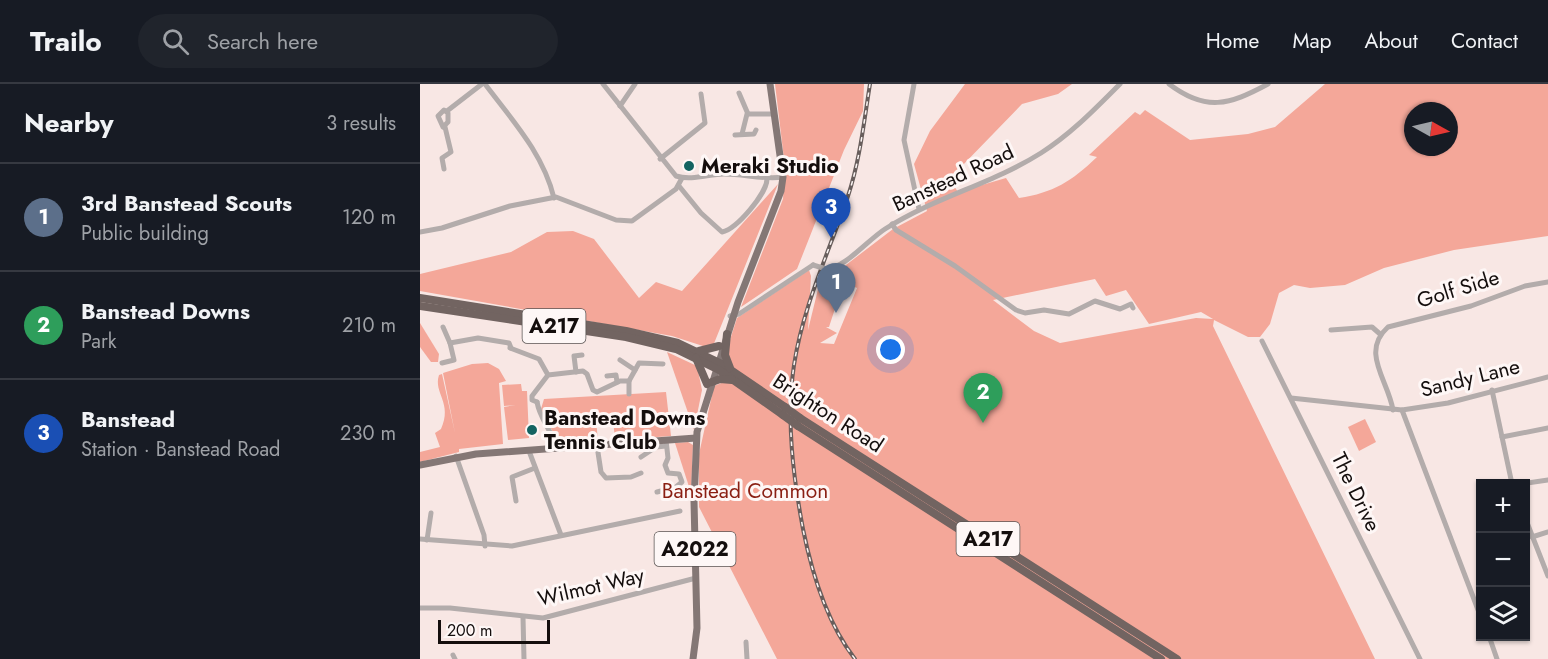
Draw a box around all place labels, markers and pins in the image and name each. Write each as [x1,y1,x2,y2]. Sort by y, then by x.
place label: Meraki Studio [701,151,839,181]
marker: Meraki Studio [682,159,696,173]
pin: 3 [812,188,850,238]
pin: 1 [816,264,856,313]
pin: 2 [964,374,1002,423]
place label: Banstead Downs Tennis Club [544,403,706,457]
marker: Banstead Downs Tennis Club [525,423,539,437]

